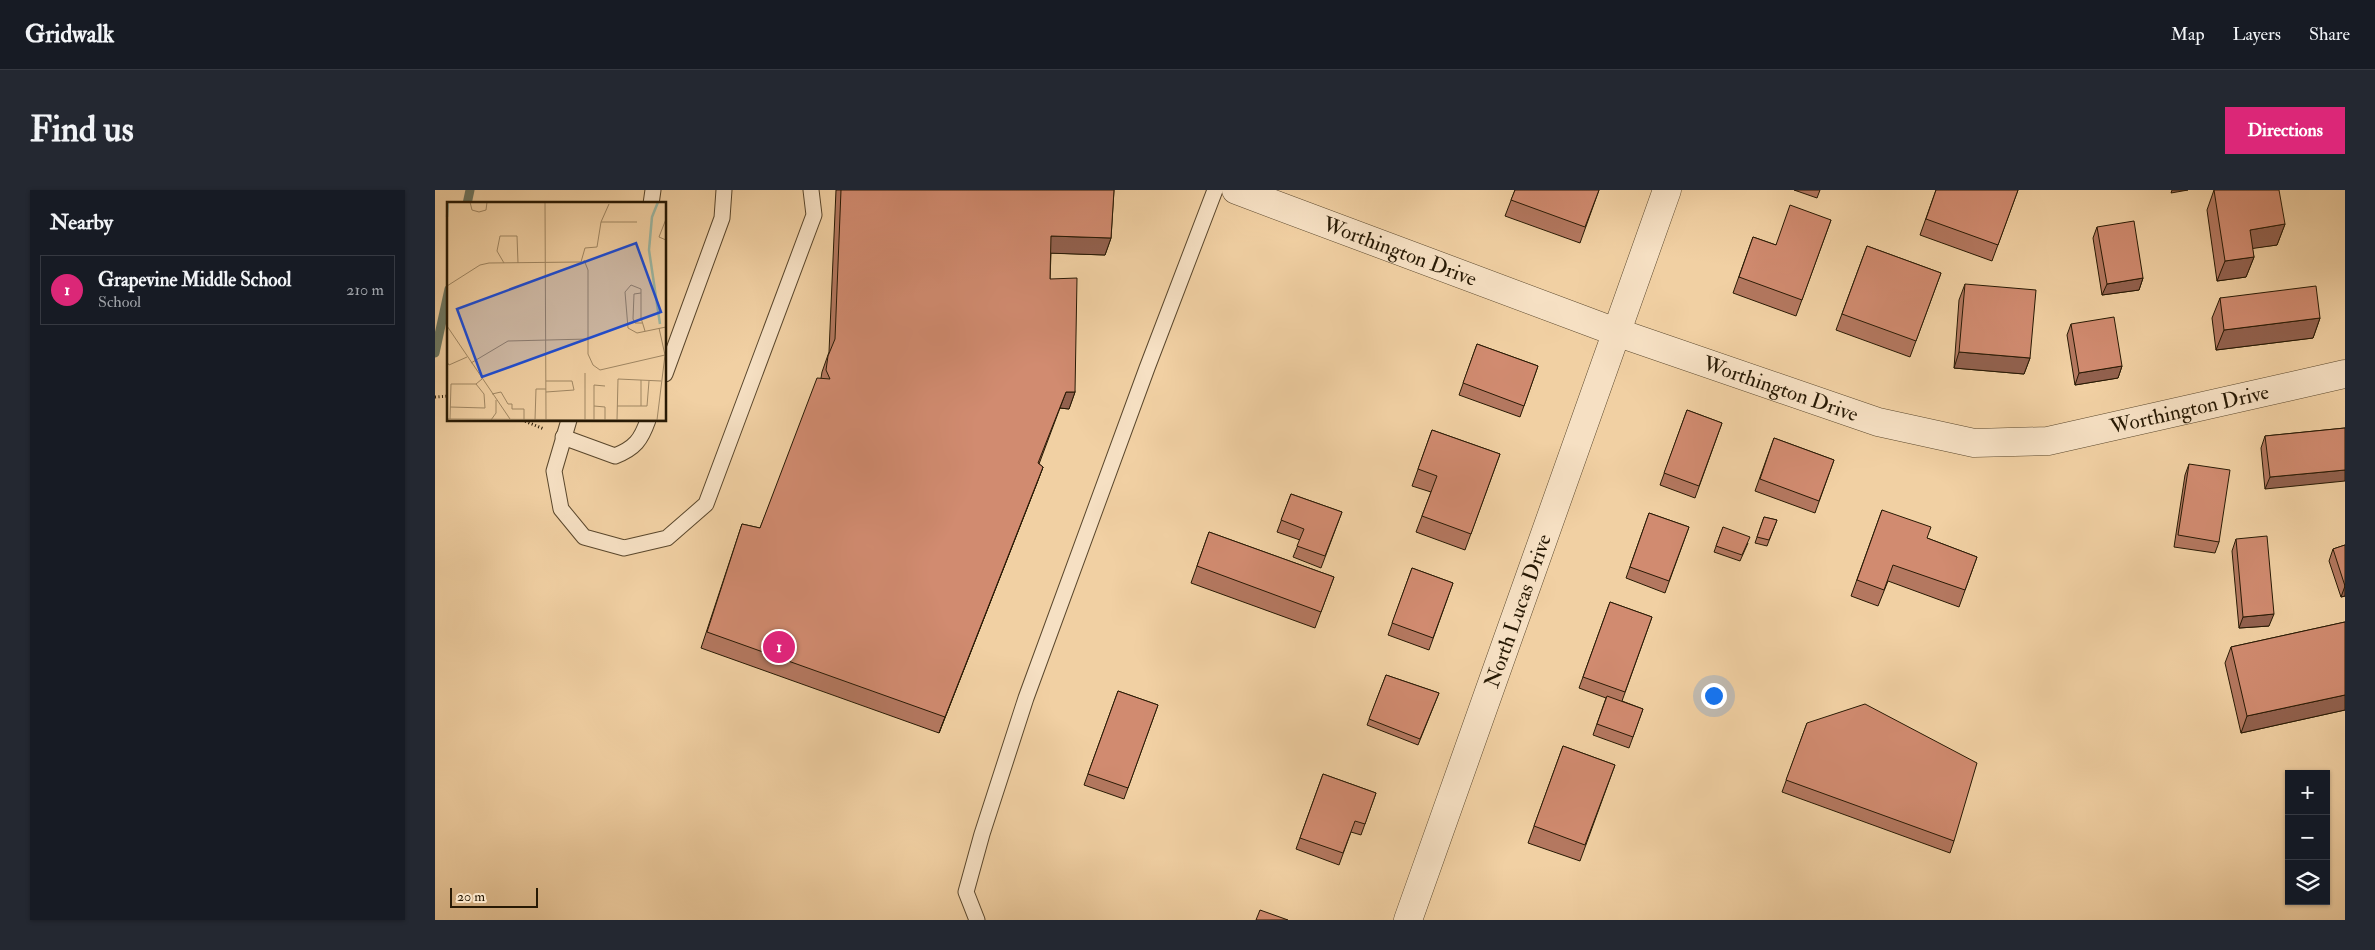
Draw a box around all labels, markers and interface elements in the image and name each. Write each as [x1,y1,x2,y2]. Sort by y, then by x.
text: Gridwalk [25,19,114,50]
text: Map [2171,23,2205,46]
text: Layers [2233,23,2281,46]
text: Share [2309,23,2350,46]
button: Directions [2225,107,2345,154]
text: Find us [30,108,134,152]
inset map [447,202,666,421]
text: Nearby [50,209,113,236]
street label: Worthington Drive [1318,210,1481,292]
text: Grapevine Middle School [98,268,291,292]
text: 1 [64,280,70,300]
text: 210 m [346,280,384,300]
text: School [98,292,141,312]
street label: Worthington Drive [1699,349,1862,428]
street label: Worthington Drive [2106,378,2272,440]
street label: North Lucas Drive [1478,530,1557,691]
pin: 1 [763,628,795,666]
your location [1701,683,1727,709]
map controls [2285,770,2330,905]
button: + [2285,770,2330,815]
button: − [2285,815,2330,860]
button: layers [2285,860,2330,905]
scale bar [450,885,537,908]
text: 20 m [457,888,485,905]

